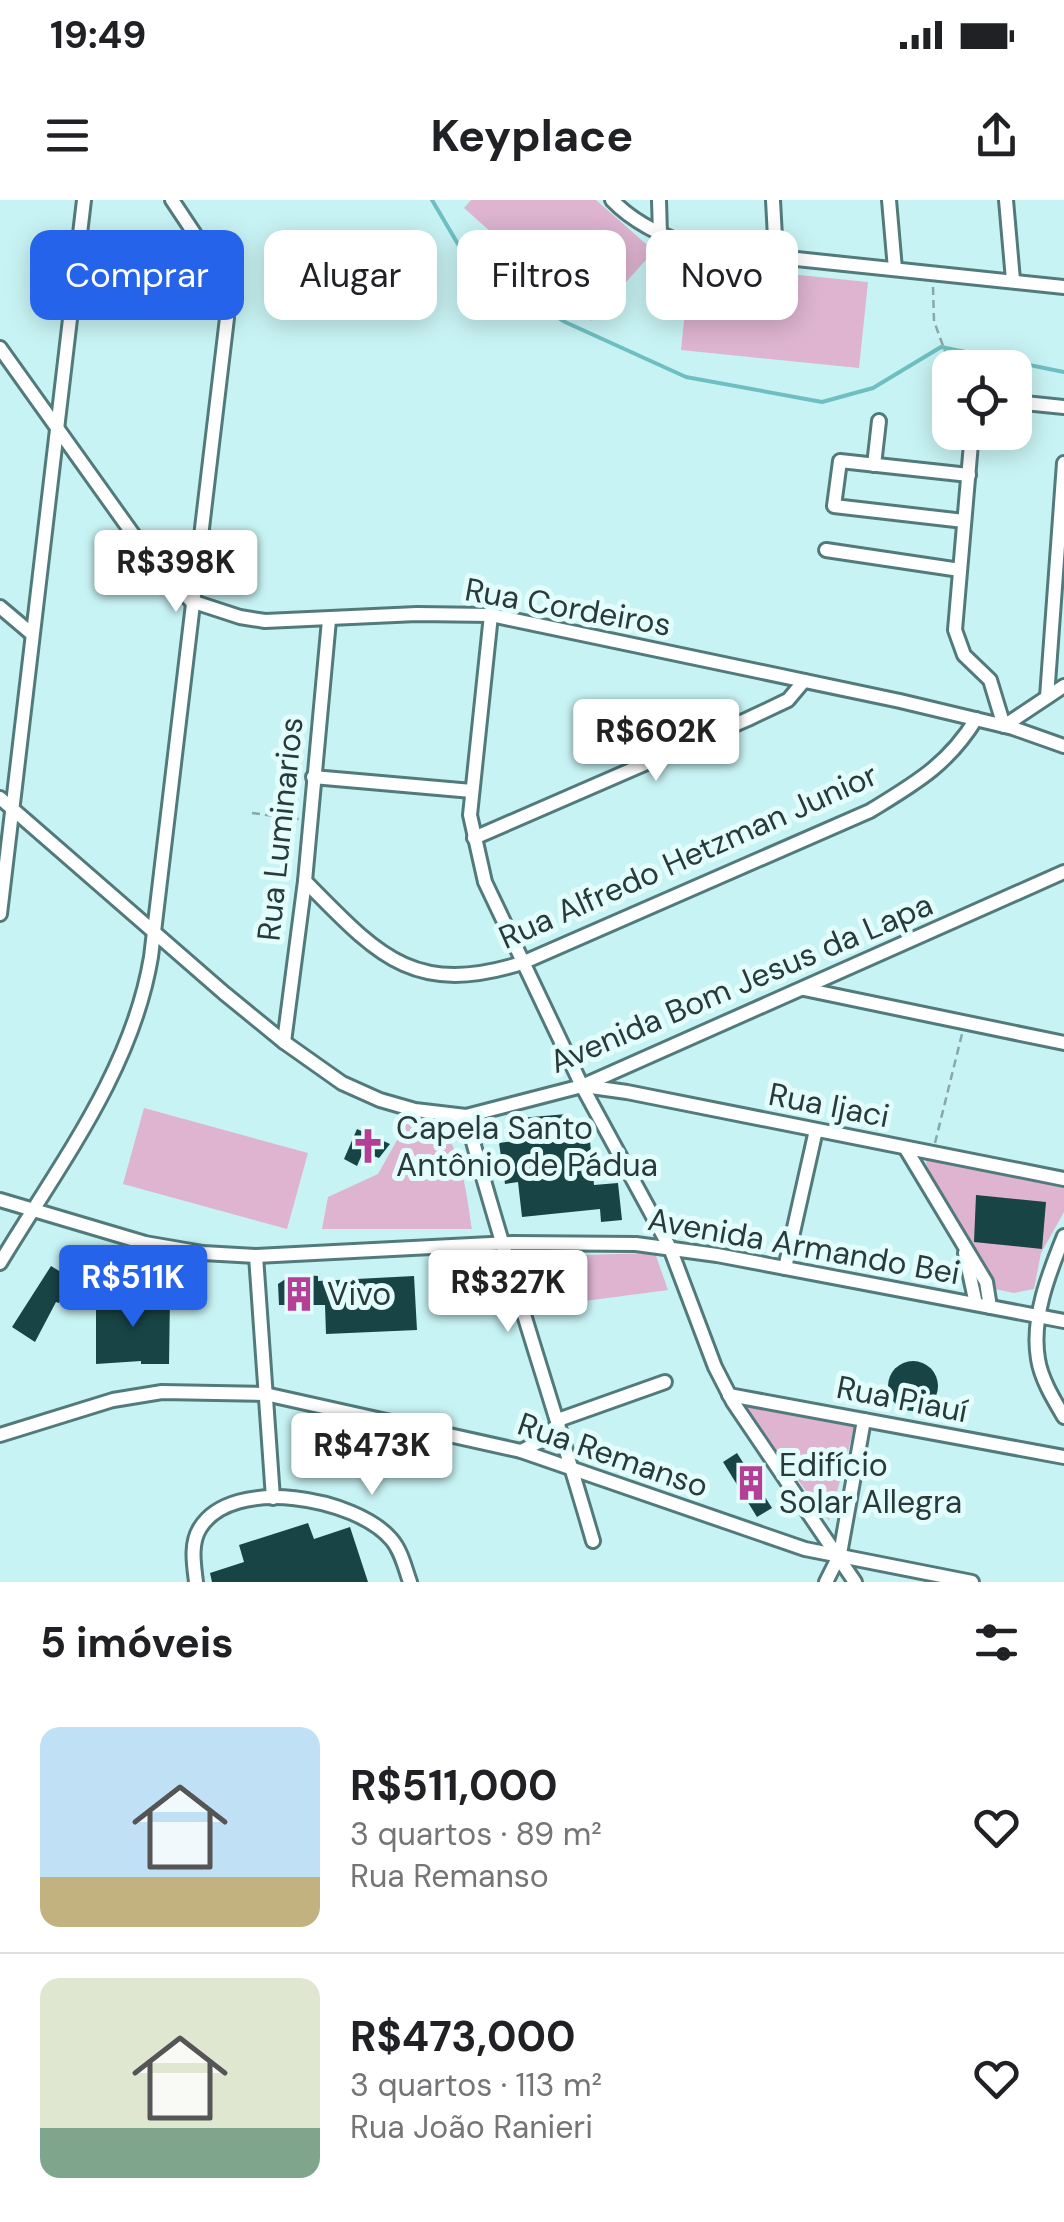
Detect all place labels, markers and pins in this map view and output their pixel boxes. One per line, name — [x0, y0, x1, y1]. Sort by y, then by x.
pin: R$398K — [95, 530, 257, 615]
pin: R$602K — [575, 699, 737, 784]
place label: Capela Santo Antônio de Pádua — [396, 1107, 658, 1186]
church icon: Capela Santo Antônio de Pádua — [349, 1127, 387, 1165]
pin: R$511K — [52, 1245, 214, 1330]
pin: R$327K — [427, 1250, 589, 1335]
place label: Vivo — [327, 1273, 391, 1315]
building icon: Vivo — [280, 1275, 318, 1313]
pin: R$473K — [291, 1413, 453, 1498]
place label: Edifício Solar Allegra — [779, 1444, 962, 1523]
building icon: Edifício Solar Allegra — [732, 1464, 770, 1502]

